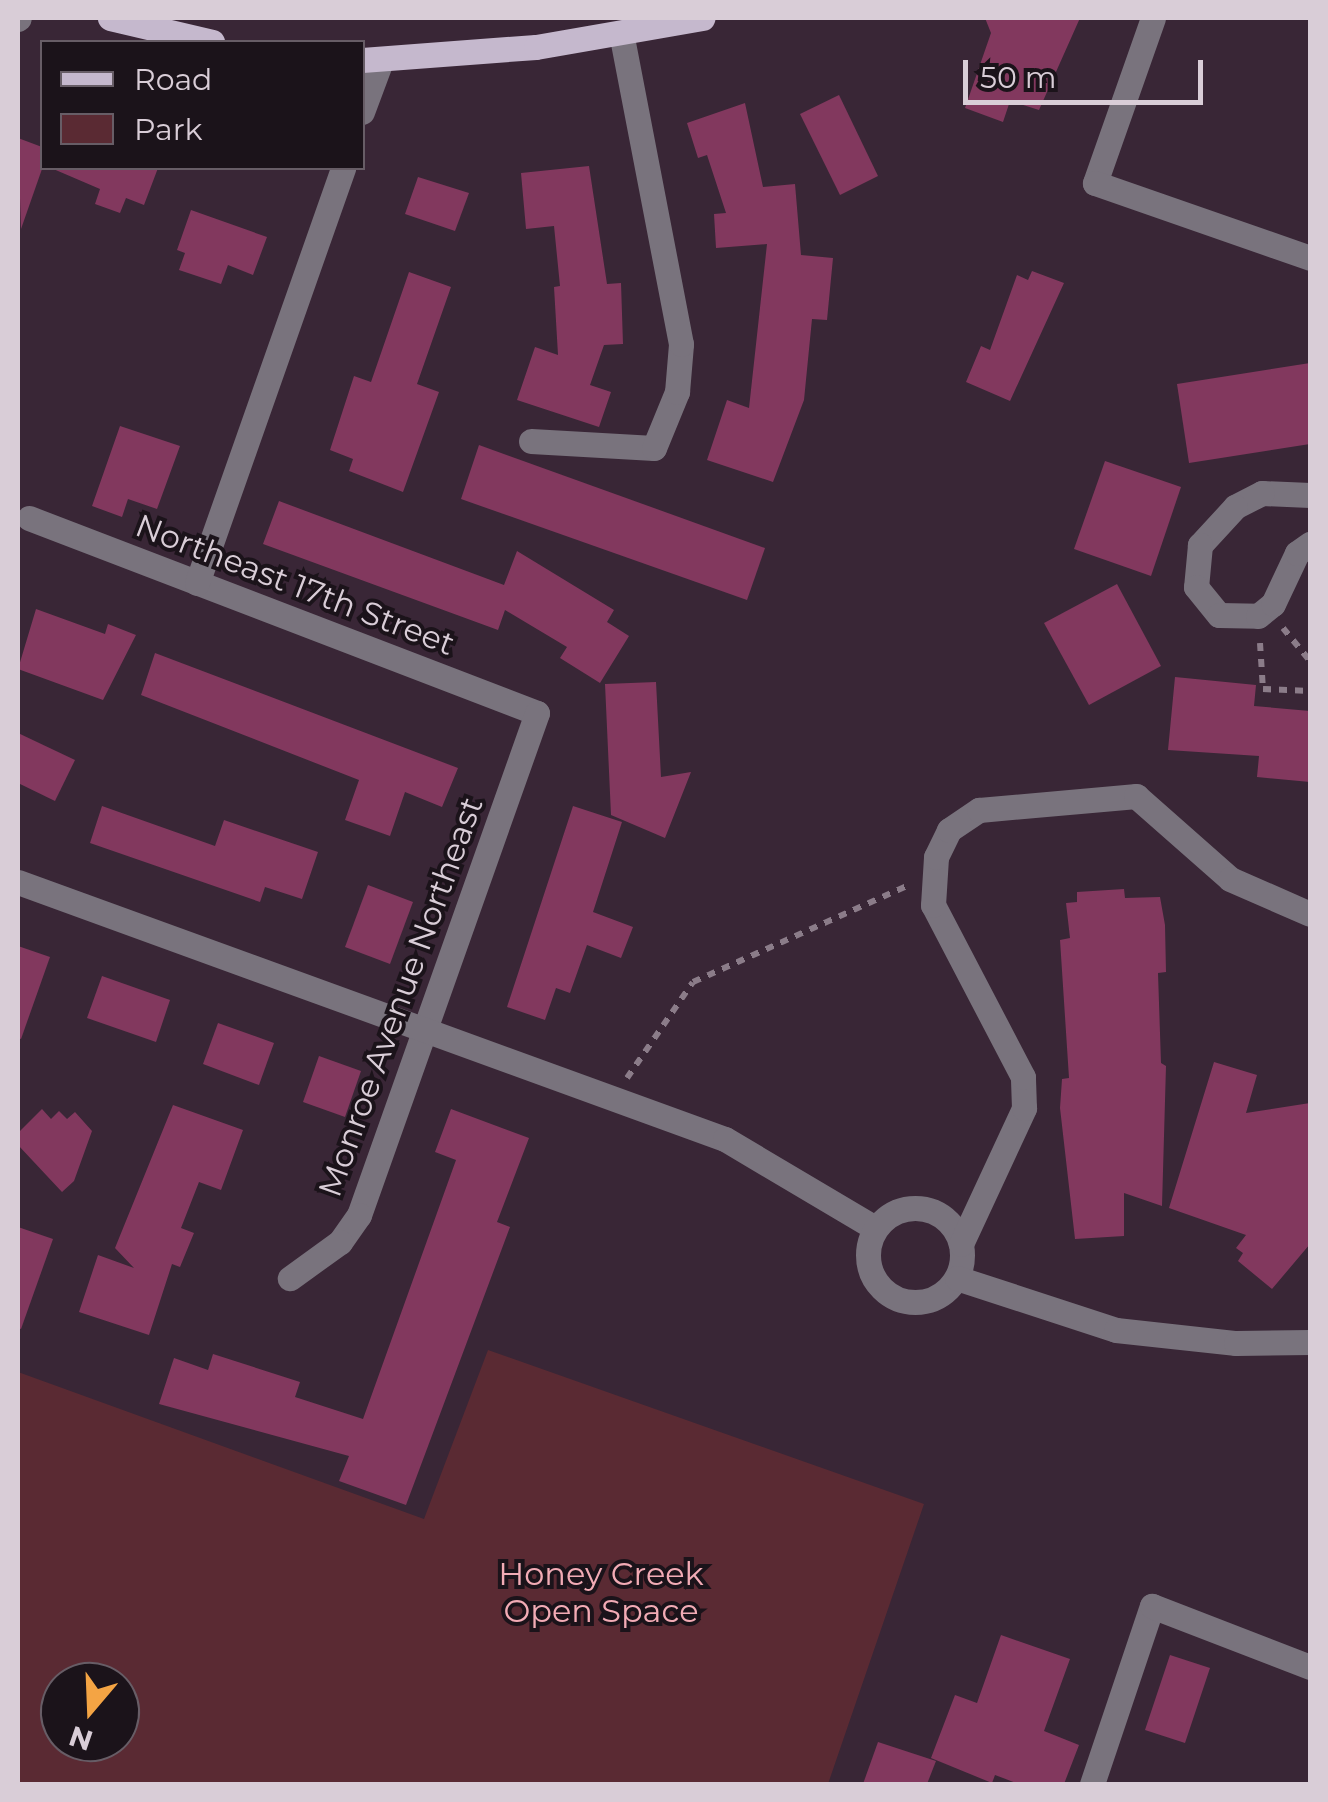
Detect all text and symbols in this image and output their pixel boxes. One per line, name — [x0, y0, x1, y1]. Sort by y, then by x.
legend — [40, 40, 365, 170]
scale bar — [968, 40, 1208, 102]
text: 50 m — [980, 59, 1057, 96]
text: Road — [134, 61, 212, 98]
text: Park — [134, 111, 203, 148]
street label: Northeast 17th Street — [130, 506, 460, 664]
street label: Monroe Avenue Northeast — [311, 792, 491, 1202]
park label: Honey Creek Open Space — [498, 1556, 704, 1631]
north arrow — [40, 1662, 140, 1762]
text: N — [65, 1719, 97, 1758]

